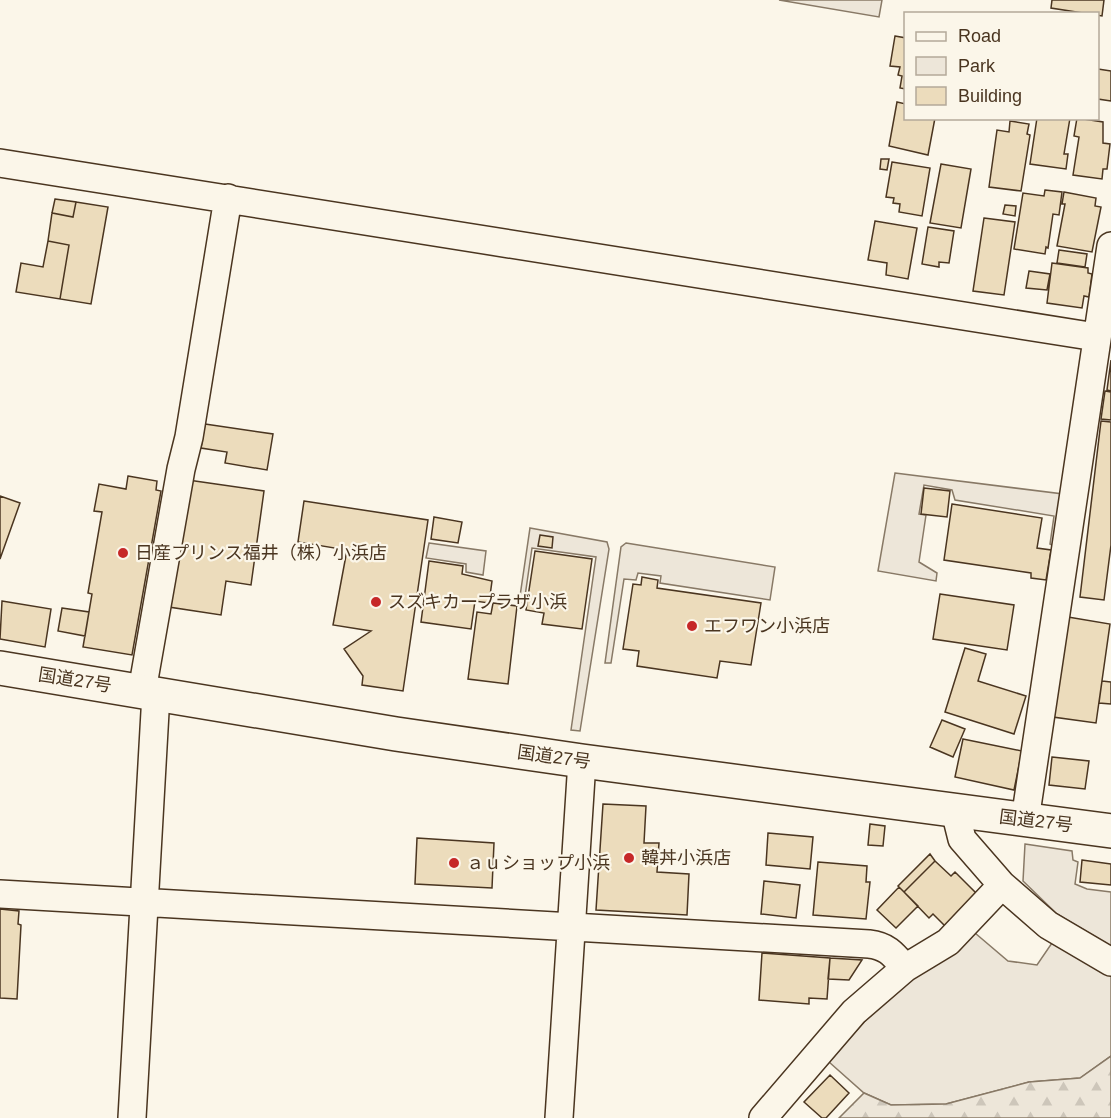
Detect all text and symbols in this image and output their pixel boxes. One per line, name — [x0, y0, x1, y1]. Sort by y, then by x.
legend — [904, 12, 1099, 120]
text: Road — [958, 26, 1001, 46]
text: Park — [958, 56, 996, 76]
text: Building — [958, 86, 1022, 106]
place label: 日産プリンス福井（株）小浜店 — [135, 543, 387, 563]
marker: 日産プリンス福井（株）小浜店 — [116, 546, 130, 560]
place label: スズキカープラザ小浜 — [388, 592, 567, 612]
marker: スズキカープラザ小浜 — [369, 595, 383, 609]
place label: エフワン小浜店 — [704, 616, 830, 636]
marker: エフワン小浜店 — [685, 619, 699, 633]
street label: 国道27号 — [37, 664, 113, 696]
street label: 国道27号 — [516, 742, 592, 772]
street label: 国道27号 — [998, 807, 1074, 835]
place label: 韓丼小浜店 — [641, 848, 731, 868]
marker: 韓丼小浜店 — [622, 851, 636, 865]
place label: ａｕショップ小浜 — [466, 853, 610, 873]
marker: ａｕショップ小浜 — [447, 856, 461, 870]

